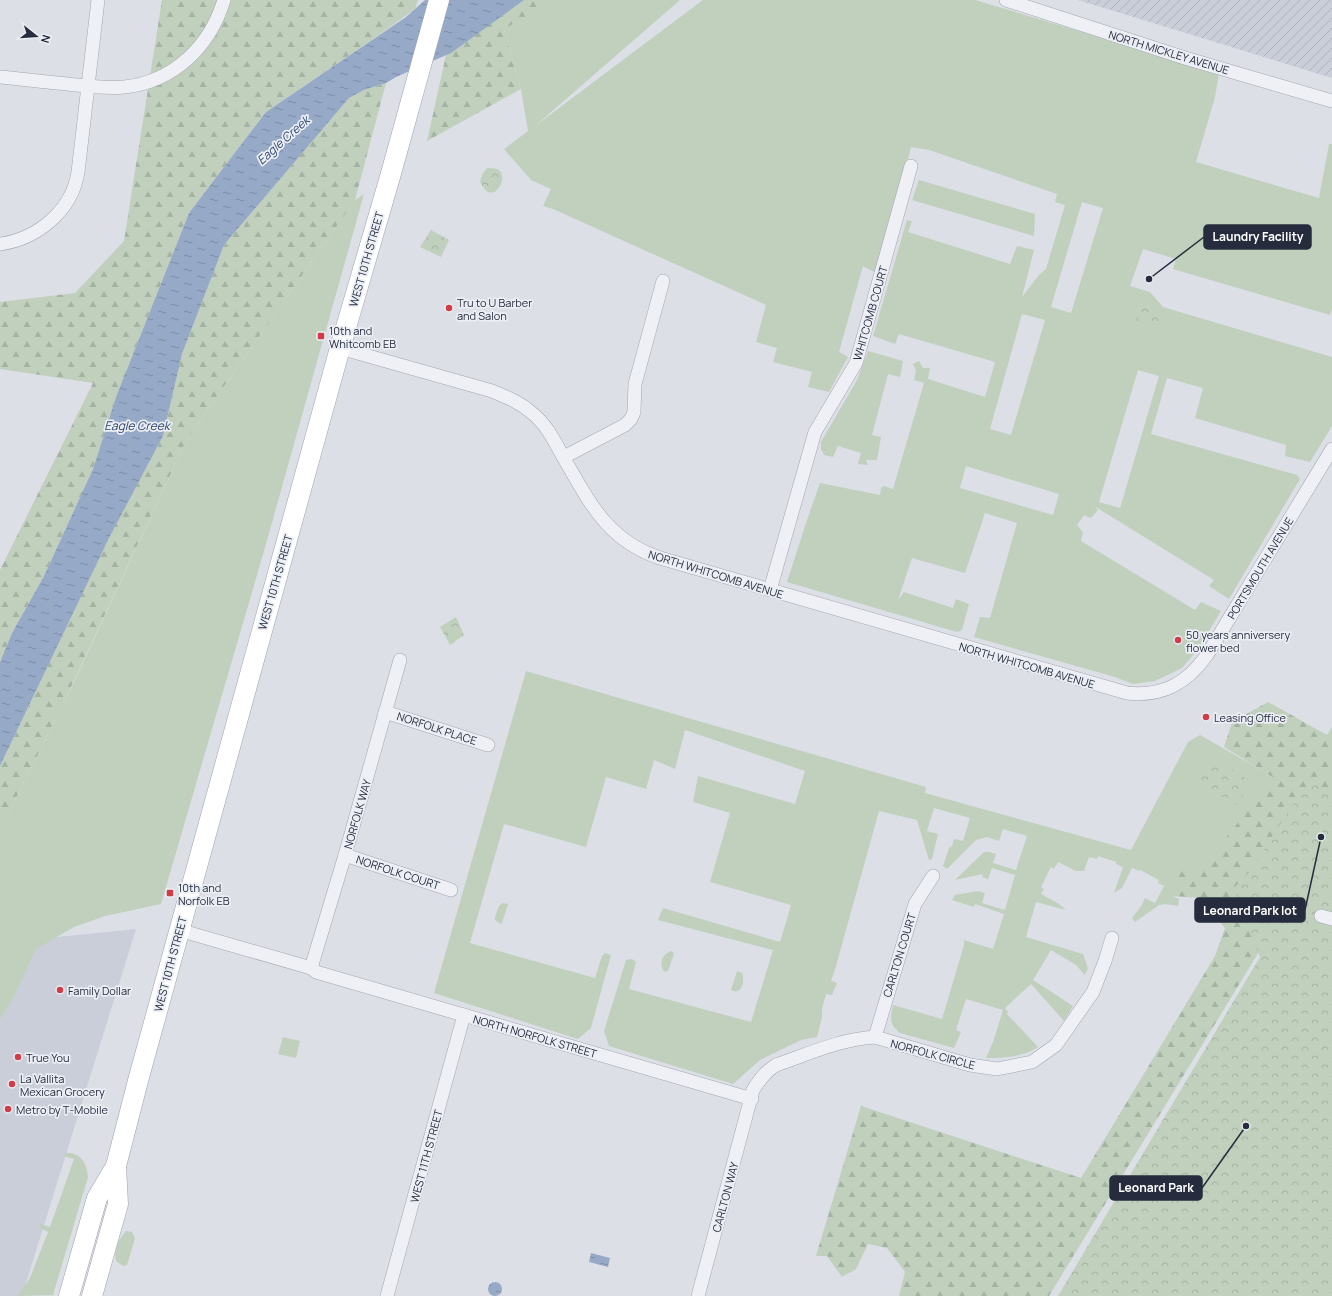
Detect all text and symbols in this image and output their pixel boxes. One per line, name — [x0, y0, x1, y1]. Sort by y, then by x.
north arrow — [16, 16, 56, 56]
street label: NORTH MICKLEY AVENUE — [1107, 27, 1231, 77]
text: N — [38, 33, 54, 45]
water label: Eagle Creek — [253, 110, 315, 168]
street label: WEST 10TH STREET — [345, 209, 387, 308]
callout: Laundry Facility — [1204, 225, 1311, 249]
text: Laundry Facility — [1213, 228, 1304, 245]
street label: WHITCOMB COURT — [849, 263, 891, 362]
place label: Tru to U Barber and Salon — [457, 295, 532, 323]
marker: Tru to U Barber and Salon — [444, 303, 454, 313]
place label: 10th and Whitcomb EB — [329, 323, 396, 351]
marker: 10th and Whitcomb EB — [316, 331, 326, 341]
water label: Eagle Creek — [104, 417, 172, 434]
street label: PORTSMOUTH AVENUE — [1224, 514, 1296, 622]
street label: WEST 10TH STREET — [254, 532, 296, 631]
street label: NORTH WHITCOMB AVENUE — [647, 546, 785, 602]
place label: 50 years anniversery flower bed — [1186, 627, 1290, 655]
marker: 50 years anniversery flower bed — [1173, 635, 1183, 645]
street label: NORTH WHITCOMB AVENUE — [957, 638, 1097, 692]
street label: NORFOLK PLACE — [395, 708, 479, 748]
place label: Leasing Office — [1214, 710, 1287, 725]
marker: Leasing Office — [1201, 712, 1211, 722]
street label: NORFOLK WAY — [340, 776, 374, 851]
street label: NORFOLK COURT — [354, 851, 442, 893]
place label: 10th and Norfolk EB — [178, 880, 230, 908]
marker: 10th and Norfolk EB — [165, 888, 175, 898]
callout: Leonard Park lot — [1195, 898, 1305, 922]
text: Leonard Park lot — [1203, 902, 1297, 919]
street label: CARLTON COURT — [879, 911, 919, 999]
street label: WEST 10TH STREET — [150, 914, 190, 1013]
place label: Family Dollar — [68, 983, 131, 998]
marker: Family Dollar — [55, 985, 65, 995]
street label: NORTH NORFOLK STREET — [471, 1011, 599, 1061]
street label: NORFOLK CIRCLE — [889, 1035, 977, 1073]
place label: True You — [26, 1050, 69, 1065]
marker: True You — [13, 1052, 23, 1062]
place label: La Vallita Mexican Grocery — [20, 1071, 105, 1099]
marker: La Vallita Mexican Grocery — [7, 1079, 17, 1089]
place label: Metro by T-Mobile — [16, 1102, 108, 1117]
marker: Metro by T-Mobile — [3, 1104, 13, 1114]
street label: WEST 11TH STREET — [406, 1107, 446, 1204]
street label: CARLTON WAY — [708, 1159, 742, 1234]
callout: Leonard Park — [1110, 1176, 1202, 1200]
text: Leonard Park — [1118, 1179, 1194, 1196]

